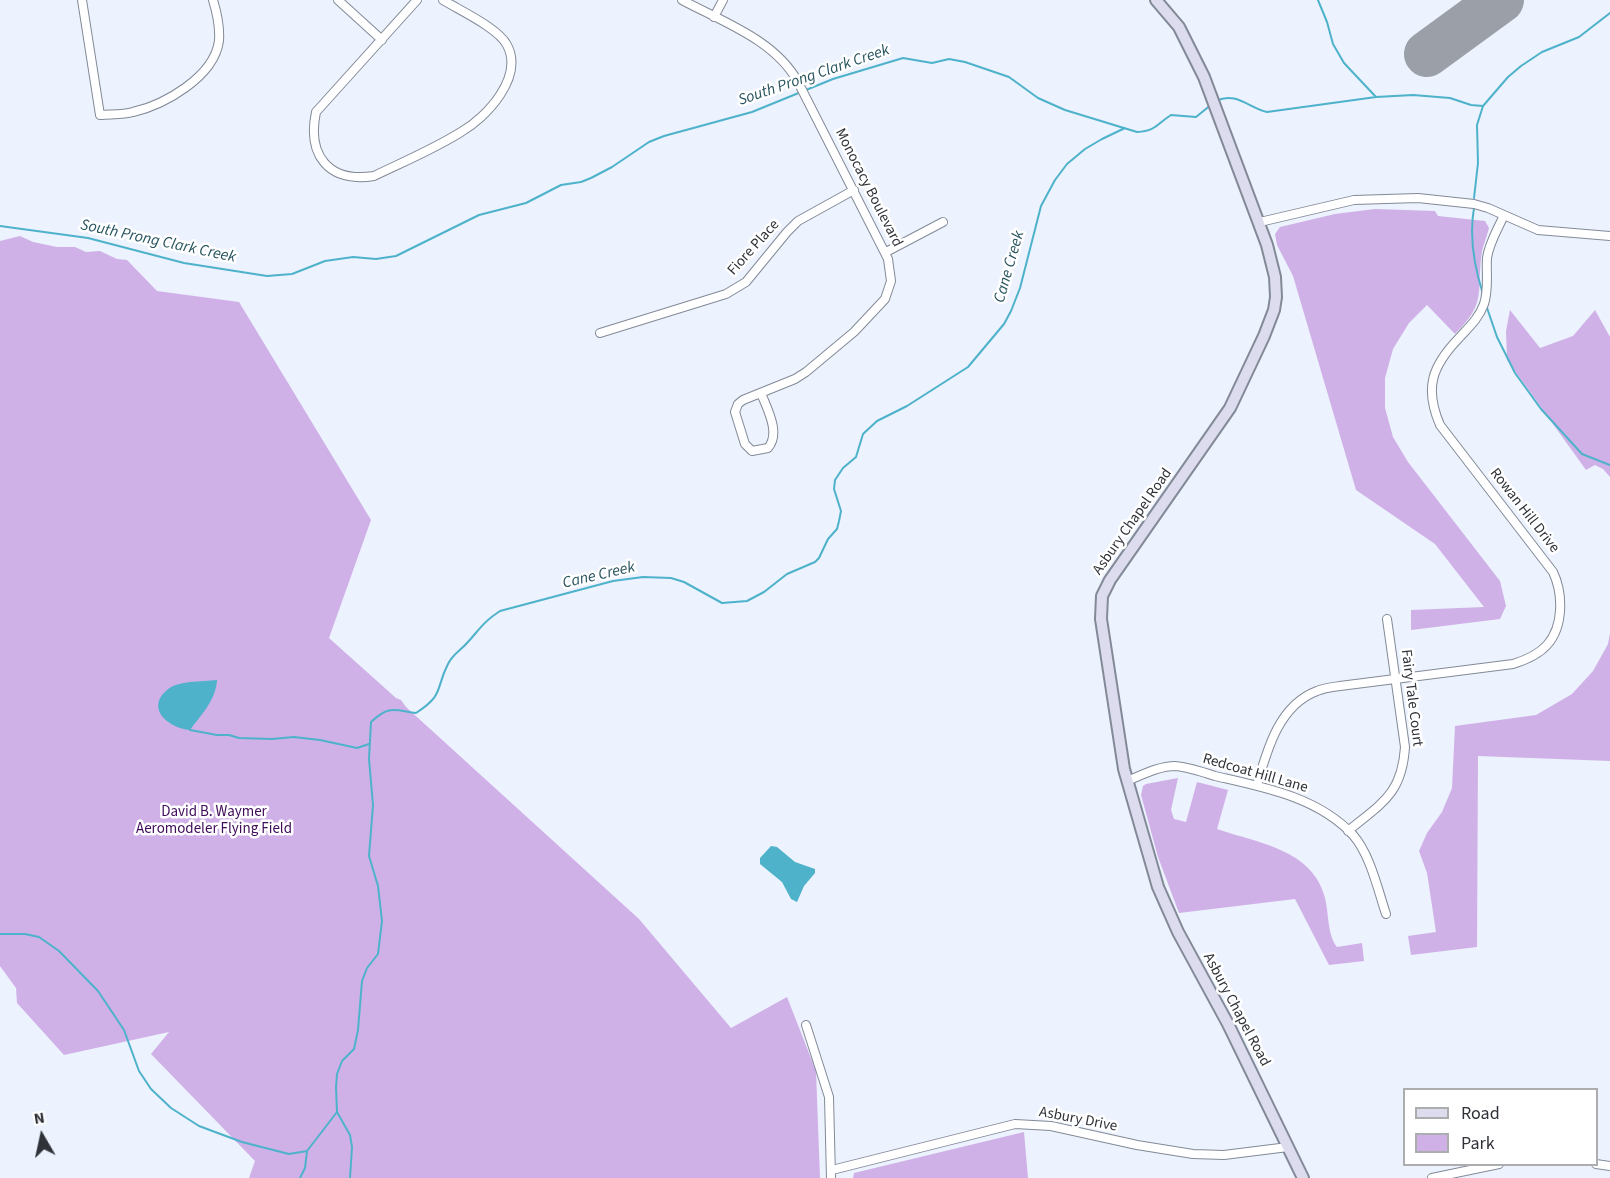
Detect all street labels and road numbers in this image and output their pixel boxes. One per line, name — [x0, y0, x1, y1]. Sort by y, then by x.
street label: Monocacy Boulevard — [830, 126, 906, 250]
street label: Fiore Place — [724, 217, 784, 279]
street label: Asbury Chapel Road — [1090, 465, 1176, 579]
street label: Rowan Hill Drive — [1485, 465, 1563, 557]
street label: Fairy Tale Court — [1396, 648, 1426, 748]
street label: Redcoat Hill Lane — [1200, 750, 1310, 798]
street label: Asbury Chapel Road — [1199, 950, 1273, 1070]
street label: Asbury Drive — [1037, 1104, 1119, 1136]

